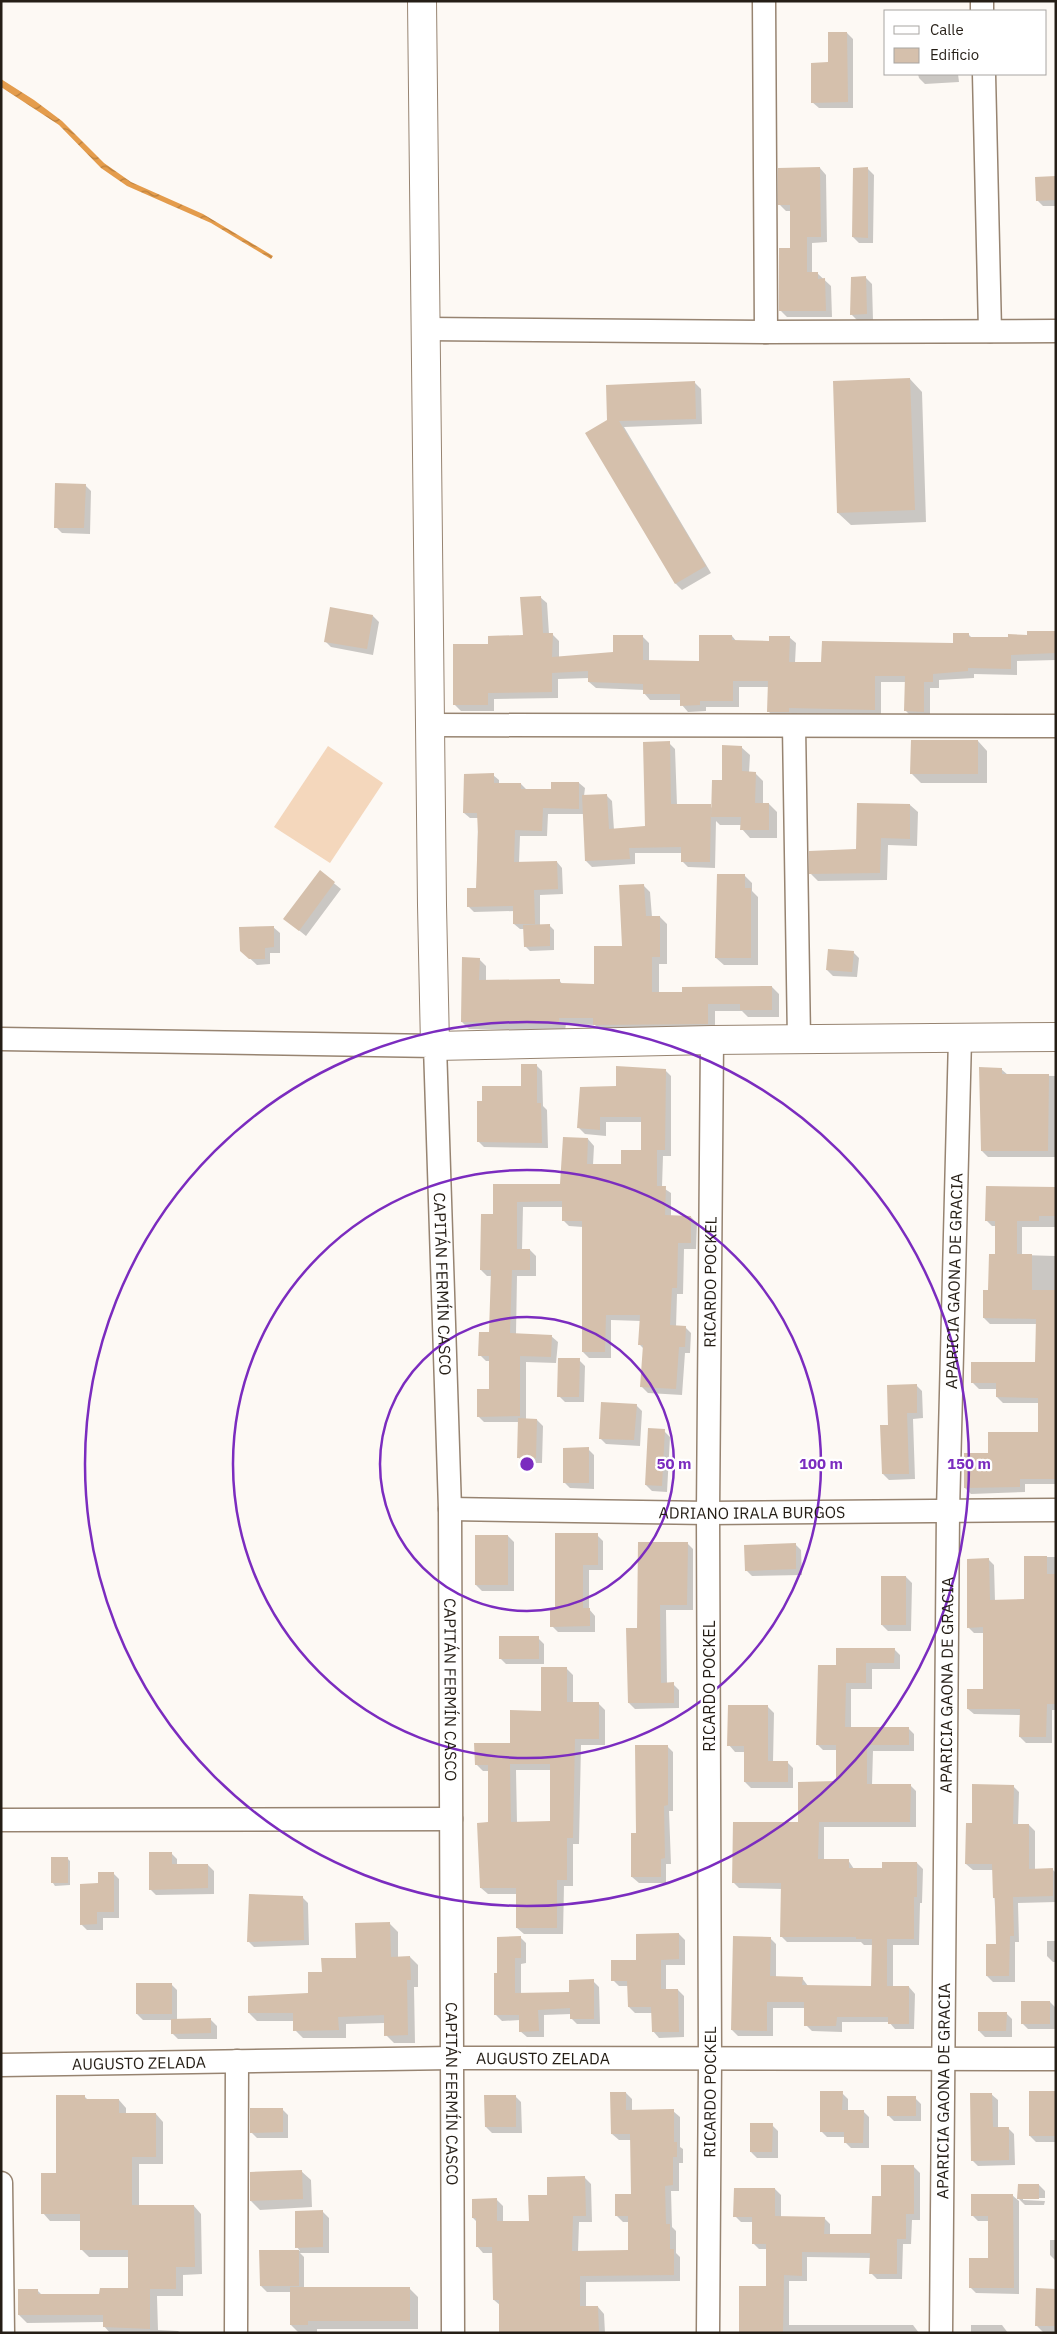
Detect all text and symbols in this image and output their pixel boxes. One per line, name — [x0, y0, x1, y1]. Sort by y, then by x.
legend — [884, 10, 1047, 75]
text: Calle — [930, 20, 964, 39]
text: Edificio — [930, 45, 979, 64]
street label: APARICIA GAONA DE GRACIA — [941, 1173, 967, 1389]
street label: CAPITÁN FERMÍN CASCO — [430, 1192, 456, 1376]
street label: RICARDO POCKEL — [699, 1216, 721, 1348]
text: 50 m — [657, 1454, 691, 1473]
text: 100 m — [799, 1454, 843, 1473]
text: 150 m — [947, 1454, 991, 1473]
centre of rings — [518, 1455, 536, 1473]
street label: ADRIANO IRALA BURGOS — [658, 1502, 845, 1523]
street label: APARICIA GAONA DE GRACIA — [936, 1577, 957, 1793]
street label: CAPITÁN FERMÍN CASCO — [440, 1598, 462, 1781]
street label: RICARDO POCKEL — [699, 1620, 719, 1752]
street label: APARICIA GAONA DE GRACIA — [932, 1983, 954, 2199]
street label: CAPITÁN FERMÍN CASCO — [442, 2002, 463, 2185]
street label: RICARDO POCKEL — [699, 2026, 720, 2158]
street label: AUGUSTO ZELADA — [476, 2048, 610, 2068]
street label: AUGUSTO ZELADA — [72, 2052, 206, 2074]

